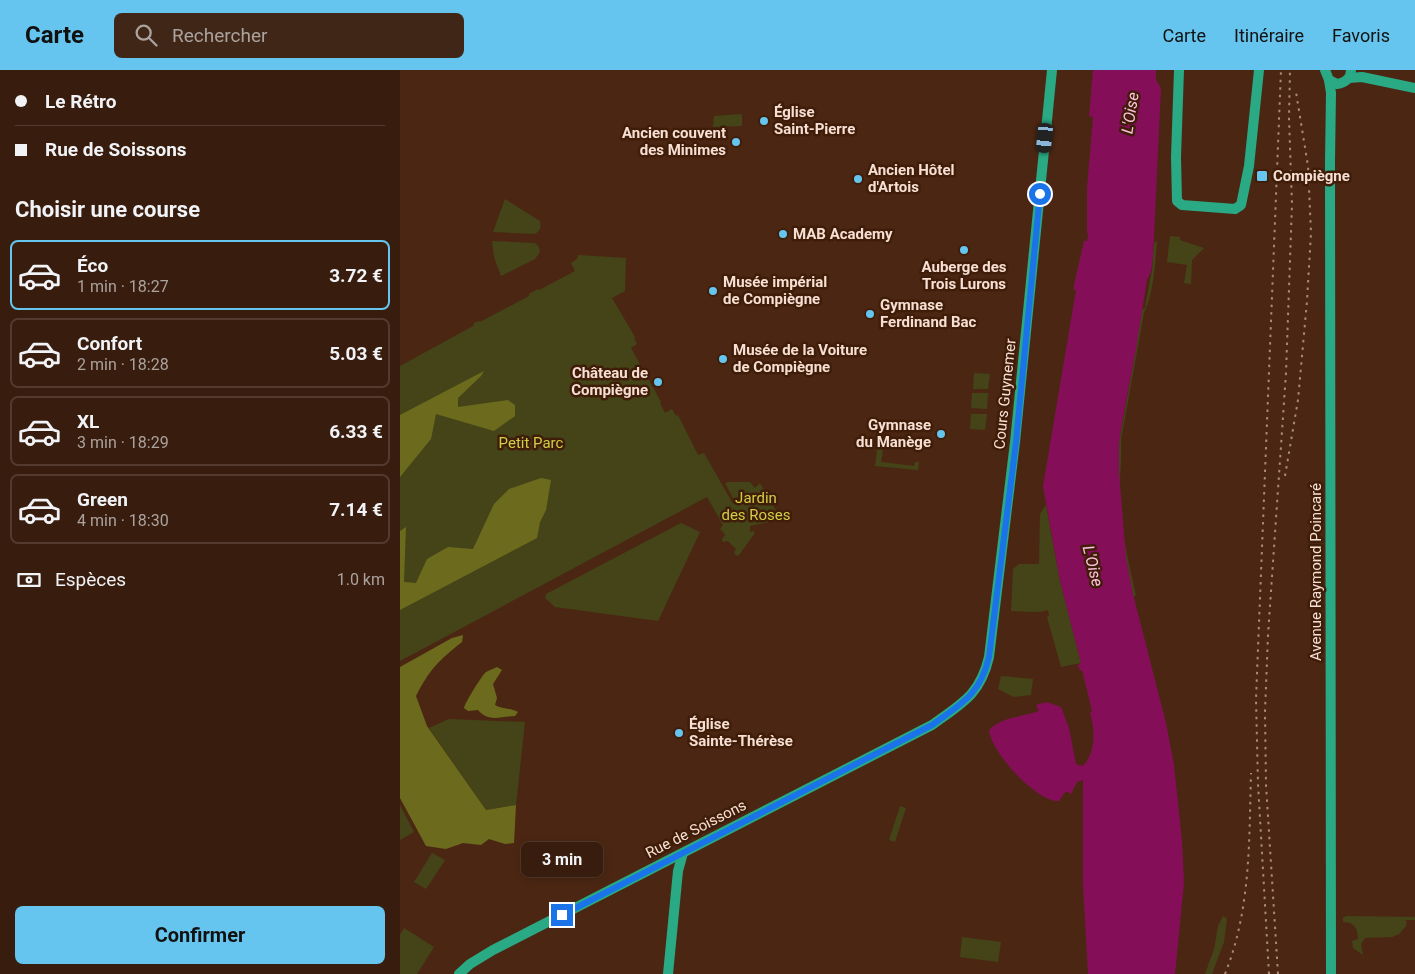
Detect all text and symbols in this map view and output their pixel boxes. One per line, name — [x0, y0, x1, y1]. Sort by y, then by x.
search box — [114, 13, 464, 58]
text: Carte — [25, 21, 84, 49]
icon: search — [132, 21, 160, 49]
text: Rechercher — [172, 24, 267, 47]
text: Carte — [1163, 25, 1206, 46]
text: Itinéraire — [1234, 25, 1304, 46]
text: Favoris — [1332, 25, 1390, 46]
text: Le Rétro — [45, 90, 117, 113]
water label: L'Oise — [1117, 91, 1143, 135]
place label: Église Saint-Pierre — [774, 103, 855, 138]
marker: Église Saint-Pierre — [758, 115, 770, 127]
car — [1035, 122, 1054, 154]
place label: Ancien couvent des Minimes — [622, 124, 726, 159]
marker: Ancien couvent des Minimes — [730, 136, 742, 148]
text: Rue de Soissons — [45, 138, 187, 161]
place label: Ancien Hôtel d'Artois — [868, 161, 955, 196]
place label: Compiègne — [1273, 167, 1350, 185]
marker: Compiègne — [1255, 169, 1269, 183]
marker: Ancien Hôtel d'Artois — [852, 173, 864, 185]
route start — [1029, 183, 1051, 205]
text: Choisir une course — [15, 197, 200, 222]
place label: MAB Academy — [793, 225, 893, 243]
marker: MAB Academy — [777, 228, 789, 240]
marker: Auberge des Trois Lurons — [958, 244, 970, 256]
icon: car — [17, 253, 62, 298]
text: Éco — [77, 254, 108, 277]
place label: Auberge des Trois Lurons — [922, 258, 1007, 293]
text: 3.72 € — [329, 264, 383, 287]
place label: Musée impérial de Compiègne — [723, 273, 827, 308]
text: 1 min · 18:27 — [77, 277, 169, 296]
marker: Musée impérial de Compiègne — [707, 285, 719, 297]
place label: Gymnase Ferdinand Bac — [880, 296, 977, 331]
marker: Gymnase Ferdinand Bac — [864, 308, 876, 320]
icon: car — [17, 331, 62, 376]
text: Confort — [77, 332, 142, 355]
street label: Cours Guynemer — [990, 338, 1020, 450]
place label: Musée de la Voiture de Compiègne — [733, 341, 867, 376]
text: 5.03 € — [329, 342, 383, 365]
marker: Musée de la Voiture de Compiègne — [717, 353, 729, 365]
text: 2 min · 18:28 — [77, 355, 169, 374]
place label: Château de Compiègne — [571, 364, 648, 399]
marker: Château de Compiègne — [652, 376, 664, 388]
icon: car — [17, 409, 62, 454]
text: XL — [77, 410, 99, 433]
place label: Gymnase du Manège — [856, 416, 931, 451]
text: 6.33 € — [329, 420, 383, 443]
marker: Gymnase du Manège — [935, 428, 947, 440]
text: 3 min · 18:29 — [77, 433, 169, 452]
park label: Petit Parc — [499, 434, 564, 452]
street label: Avenue Raymond Poincaré — [1307, 483, 1325, 661]
icon: car — [17, 487, 62, 532]
text: Green — [77, 488, 128, 511]
park label: Jardin des Roses — [721, 489, 791, 524]
text: 7.14 € — [329, 498, 383, 521]
text: 4 min · 18:30 — [77, 511, 169, 530]
water label: L'Oise — [1079, 543, 1107, 589]
icon: cash — [15, 566, 43, 594]
text: Espèces — [55, 568, 126, 591]
text: 1.0 km — [337, 570, 385, 589]
place label: Église Sainte-Thérèse — [689, 715, 793, 750]
marker: Église Sainte-Thérèse — [673, 727, 685, 739]
street label: Rue de Soissons — [643, 796, 749, 862]
callout: 3 min — [521, 842, 603, 878]
text: 3 min — [542, 850, 582, 869]
route end — [551, 904, 573, 926]
button: Confirmer — [15, 906, 385, 964]

